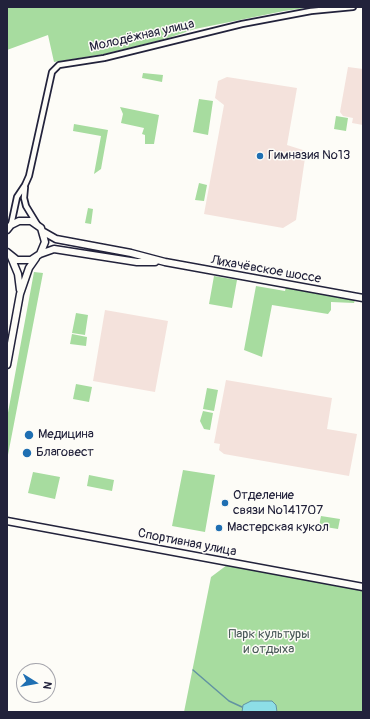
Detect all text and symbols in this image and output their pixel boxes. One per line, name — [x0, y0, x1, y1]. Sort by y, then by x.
street label: Молодёжная улица — [88, 16, 196, 56]
place label: Гимназия №13 — [268, 148, 350, 164]
marker: Гимназия №13 — [255, 151, 265, 161]
street label: Лихачёвское шоссе — [210, 253, 322, 287]
place label: Медицина — [38, 427, 94, 443]
marker: Медицина — [23, 429, 35, 441]
place label: Благовест — [36, 445, 94, 461]
marker: Благовест — [21, 447, 33, 459]
place label: Отделение связи №141707 — [233, 488, 323, 519]
marker: Отделение связи №141707 — [220, 498, 230, 508]
place label: Мастерская кукол — [227, 520, 329, 536]
marker: Мастерская кукол — [214, 523, 224, 533]
street label: Спортивная улица — [136, 526, 238, 560]
park label: Парк культуры и отдыха — [228, 627, 310, 658]
north arrow — [16, 663, 56, 703]
text: N — [40, 680, 54, 690]

